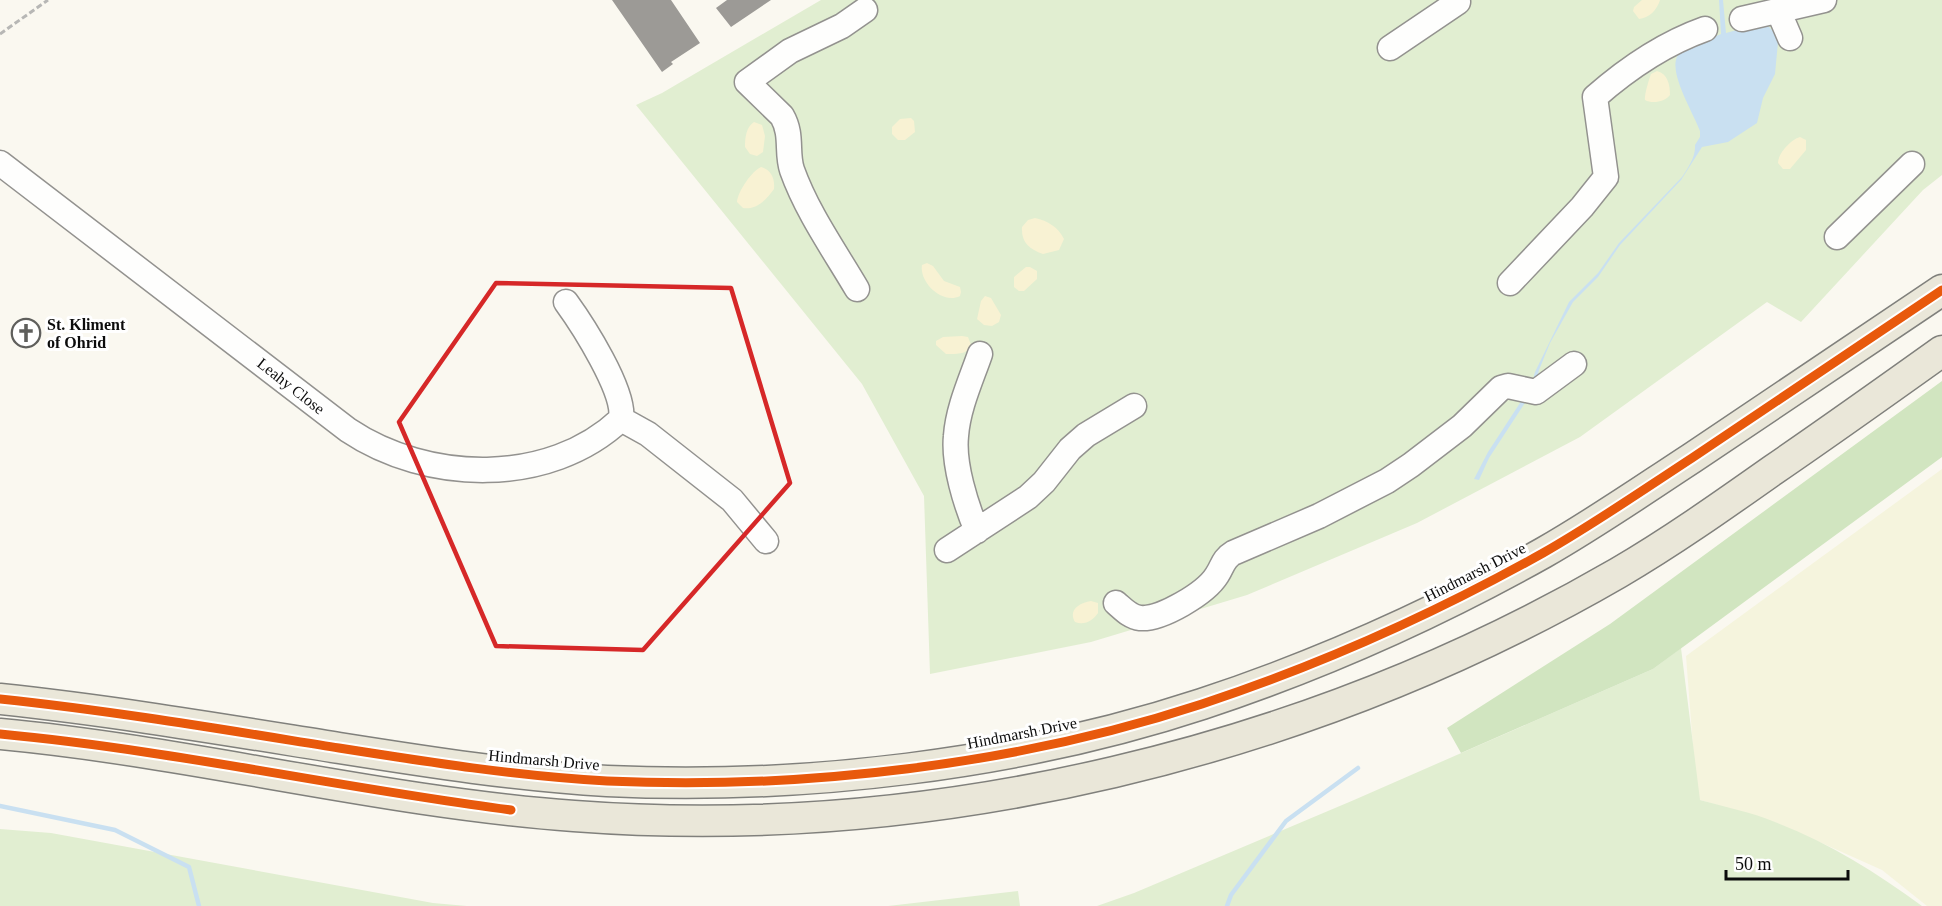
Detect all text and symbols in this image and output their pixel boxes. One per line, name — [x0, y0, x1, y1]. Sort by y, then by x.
place label: St. Kliment of Ohrid — [47, 316, 126, 351]
church icon: St. Kliment of Ohrid — [10, 317, 42, 349]
street label: Leahy Close — [253, 355, 328, 418]
street label: Hindmarsh Drive — [1421, 539, 1529, 605]
street label: Hindmarsh Drive — [966, 714, 1078, 752]
street label: Hindmarsh Drive — [488, 747, 600, 773]
scale bar — [1726, 843, 1848, 881]
text: 50 m — [1735, 854, 1772, 874]

